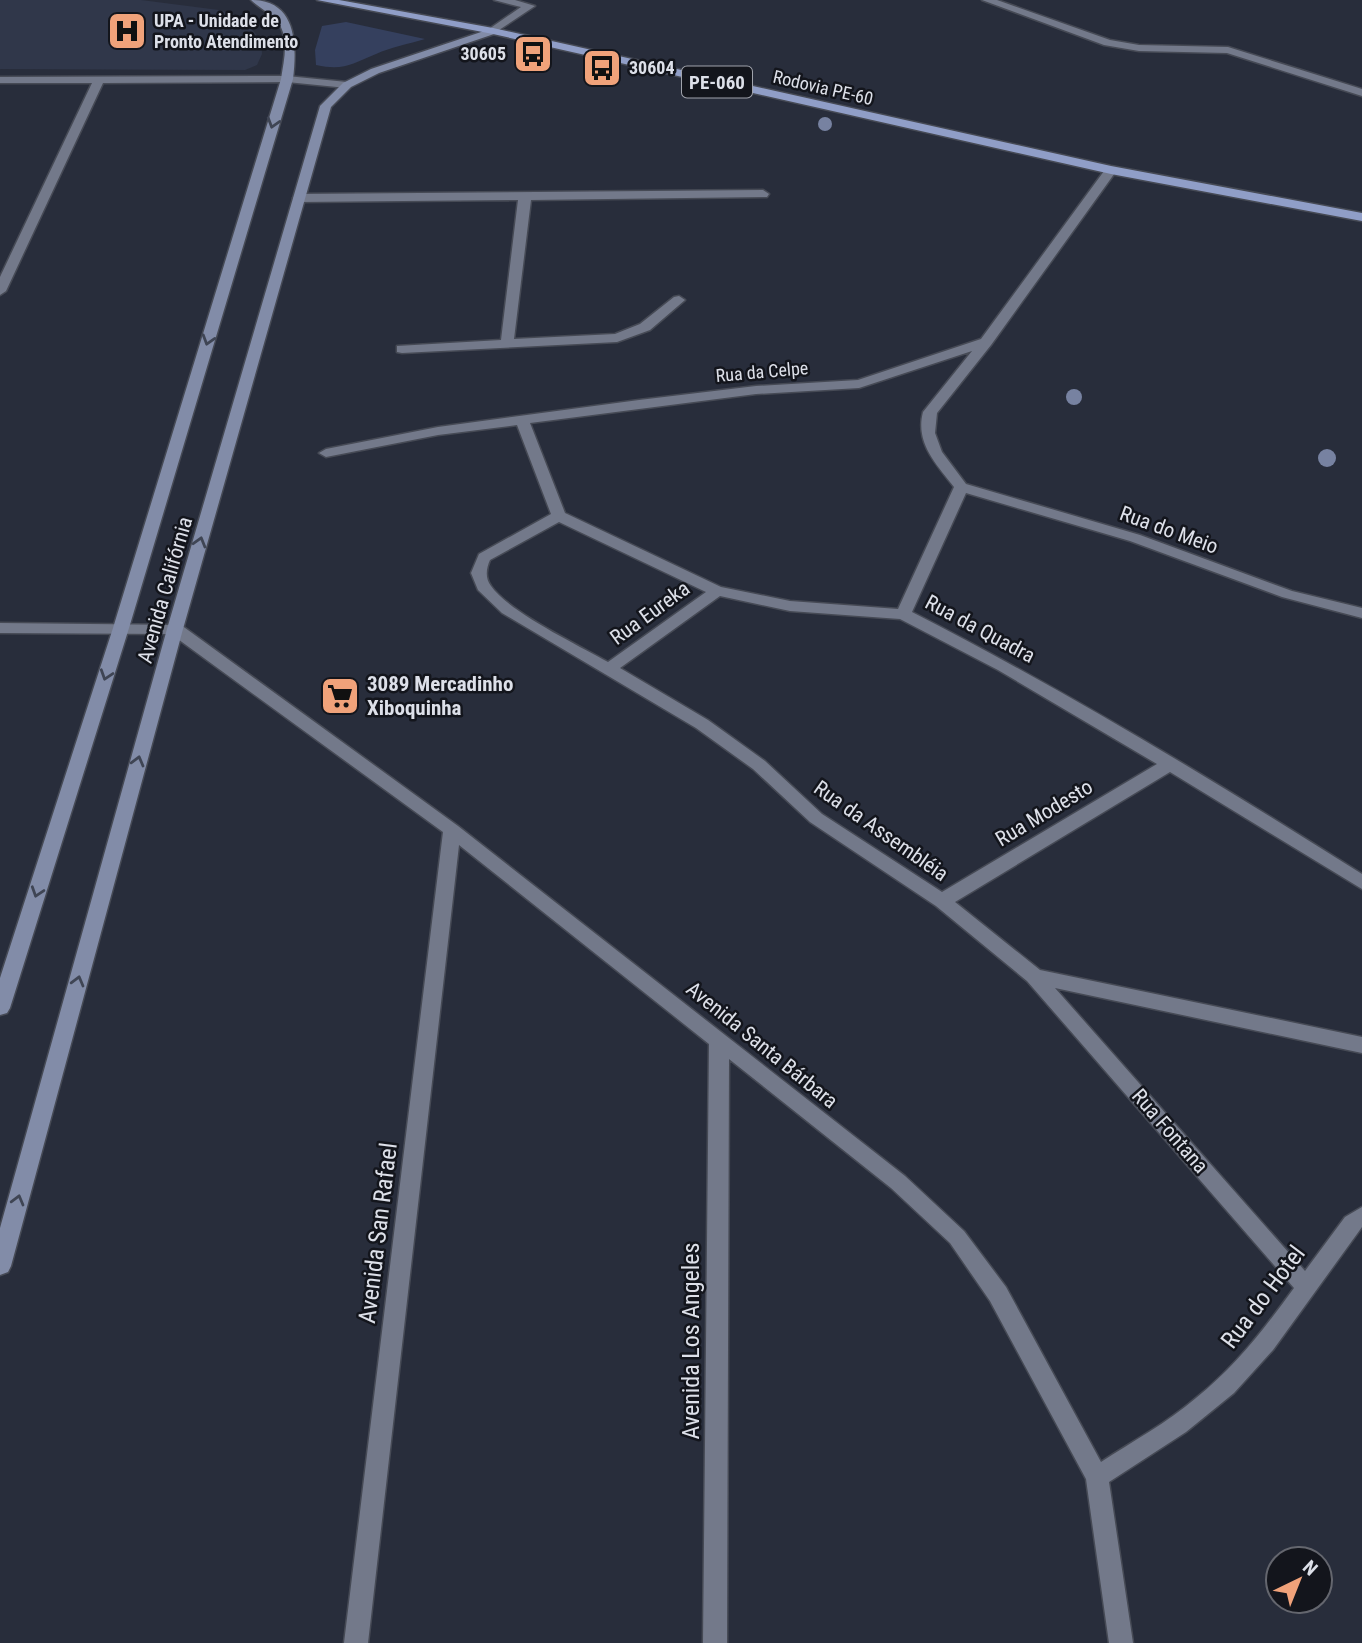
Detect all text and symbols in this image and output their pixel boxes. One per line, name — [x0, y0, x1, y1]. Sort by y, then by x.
hospital icon: UPA - Unidade de Pronto Atendimento — [106, 10, 148, 52]
place label: UPA - Unidade de Pronto Atendimento — [154, 10, 298, 52]
bus stop icon: 30605 — [512, 33, 554, 75]
place label: 30605 — [461, 43, 506, 64]
bus stop icon: 30604 — [581, 47, 623, 89]
place label: 30604 — [629, 57, 674, 78]
road number: PE-060 — [682, 66, 752, 97]
street label: Rodovia PE-60 — [771, 66, 875, 109]
one-way arrow — [267, 116, 282, 128]
one-way arrow — [201, 334, 216, 346]
street label: Rua da Celpe — [715, 357, 809, 386]
street label: Rua do Meio — [1116, 501, 1222, 559]
street label: Avenida Califórnia — [133, 514, 197, 666]
one-way arrow — [191, 537, 206, 549]
street label: Rua Eureka — [606, 576, 694, 650]
street label: Rua da Quadra — [921, 590, 1039, 668]
one-way arrow — [99, 669, 114, 681]
place label: 3089 Mercadinho Xiboquinha — [367, 672, 513, 720]
supermarket icon: 3089 Mercadinho Xiboquinha — [319, 675, 361, 717]
one-way arrow — [130, 756, 145, 768]
street label: Rua Modesto — [991, 775, 1097, 851]
street label: Rua da Assembléia — [809, 776, 953, 886]
one-way arrow — [31, 885, 45, 898]
one-way arrow — [70, 975, 85, 987]
street label: Avenida Santa Bárbara — [682, 977, 842, 1113]
street label: Rua Fontana — [1127, 1084, 1213, 1178]
street label: Avenida San Rafael — [353, 1141, 403, 1325]
one-way arrow — [10, 1194, 24, 1206]
street label: Rua do Hotel — [1215, 1240, 1311, 1354]
street label: Avenida Los Angeles — [677, 1243, 705, 1439]
north arrow — [1264, 1545, 1334, 1615]
text: N — [1298, 1556, 1322, 1580]

